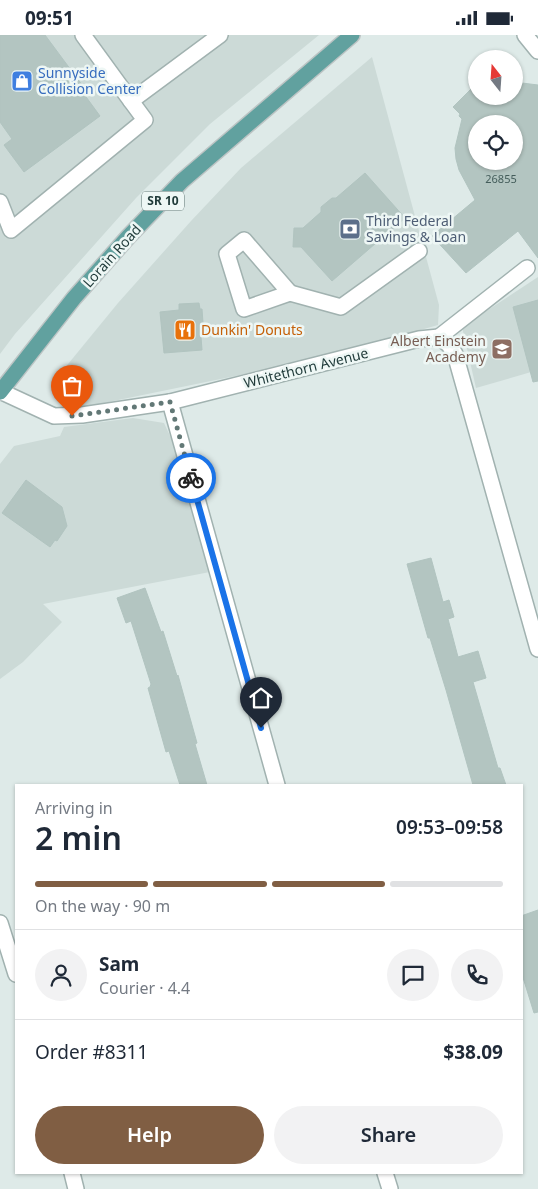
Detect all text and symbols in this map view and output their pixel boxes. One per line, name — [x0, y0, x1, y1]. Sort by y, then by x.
text: 09:51 — [25, 5, 74, 31]
north arrow — [468, 50, 522, 105]
map controls — [468, 50, 523, 170]
place label: Sunnyside Collision Center — [38, 63, 142, 98]
shop icon: Sunnyside Collision Center — [10, 69, 34, 93]
button: locate — [468, 115, 523, 170]
house number: 26855 — [485, 171, 517, 186]
road number: SR 10 — [142, 192, 184, 211]
place label: Third Federal Savings & Loan — [366, 211, 466, 246]
bank icon: Third Federal Savings & Loan — [338, 217, 362, 241]
street label: Lorain Road — [78, 220, 145, 291]
restaurant icon: Dunkin' Donuts — [173, 318, 197, 342]
place label: Dunkin' Donuts — [201, 320, 303, 339]
place label: Albert Einstein Academy — [390, 331, 487, 366]
school or university icon: Albert Einstein Academy — [490, 337, 514, 361]
street label: Whitethorn Avenue — [242, 343, 370, 392]
pin — [51, 365, 93, 416]
icon: bag — [58, 372, 86, 400]
courier — [166, 453, 216, 503]
icon: bike — [177, 464, 205, 492]
pin — [240, 677, 282, 728]
icon: home — [247, 684, 275, 712]
text: Arriving in — [35, 797, 113, 819]
text: 09:53–09:58 — [396, 814, 503, 840]
text: 2 min — [35, 816, 122, 859]
text: On the way · 90 m — [35, 895, 170, 917]
button: person — [35, 949, 87, 1001]
button: chat — [387, 949, 439, 1001]
button: phone — [451, 949, 503, 1001]
text: Sam — [99, 951, 139, 977]
text: Courier · 4.4 — [99, 977, 190, 999]
text: Order #8311 — [35, 1039, 148, 1065]
text: $38.09 — [443, 1039, 503, 1065]
button: Help — [35, 1106, 264, 1164]
button: Share — [274, 1106, 503, 1164]

